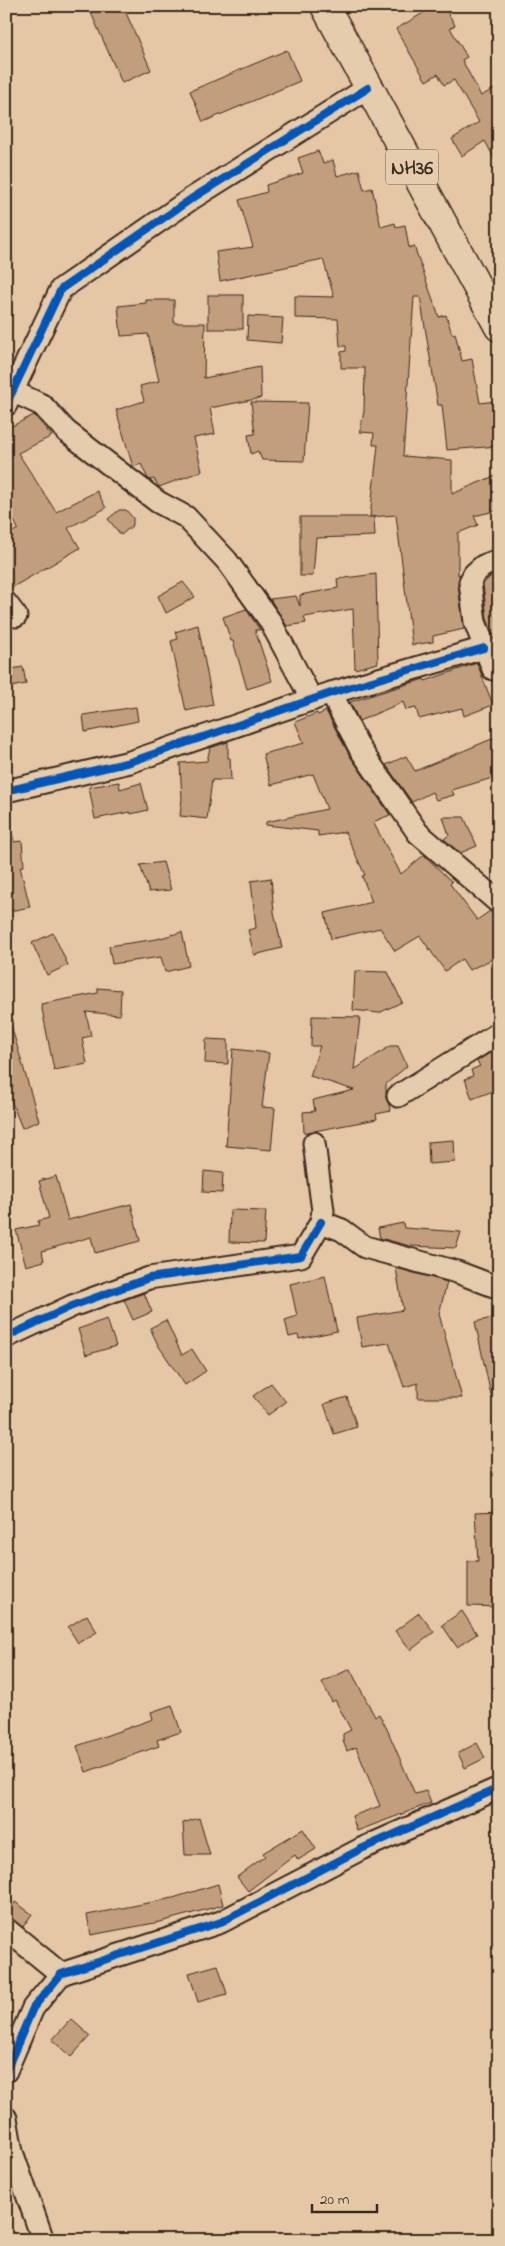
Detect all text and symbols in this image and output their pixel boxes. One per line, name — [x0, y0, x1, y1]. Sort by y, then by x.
road number: NH36 — [386, 150, 438, 184]
scale bar — [312, 2181, 378, 2213]
text: 20 m — [320, 2189, 350, 2211]

